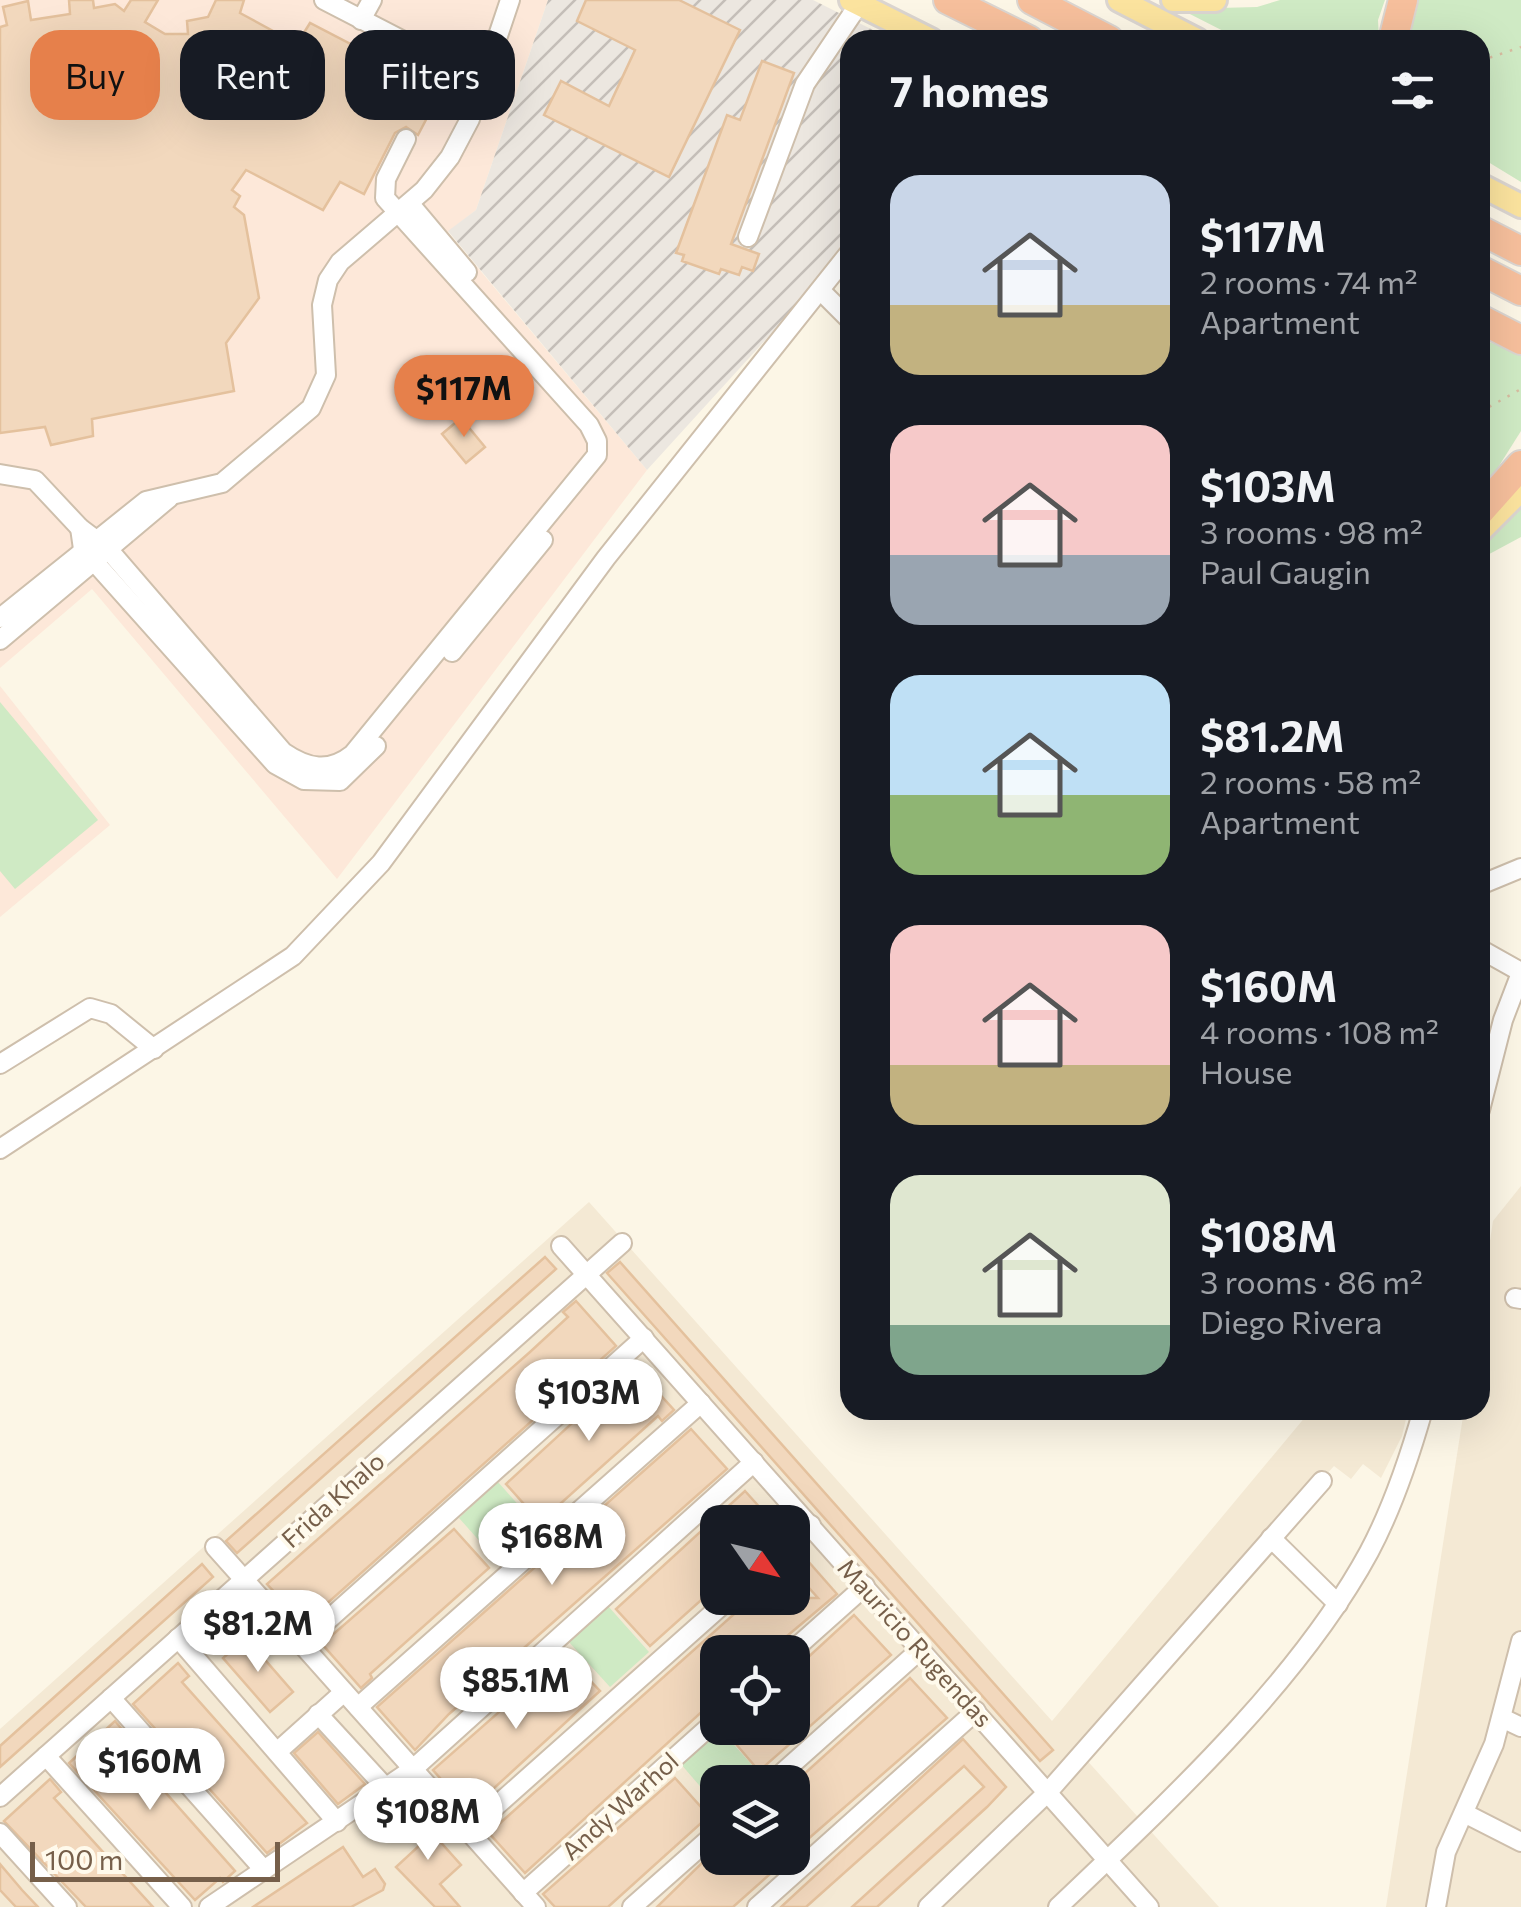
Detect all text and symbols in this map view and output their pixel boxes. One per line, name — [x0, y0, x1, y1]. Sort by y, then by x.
chip: Buy — [30, 30, 160, 120]
chip: Rent — [180, 30, 325, 120]
chip: Filters — [345, 30, 515, 120]
icon: filters — [1385, 63, 1440, 118]
text: 7 homes — [890, 64, 1049, 116]
text: $117M — [1200, 209, 1326, 261]
icon: home — [970, 215, 1090, 335]
text: 2 rooms · 74 m² — [1200, 261, 1418, 301]
text: Apartment — [1200, 301, 1360, 341]
pin: $117M — [394, 355, 534, 440]
text: $117M — [416, 367, 512, 407]
text: $103M — [1200, 459, 1336, 511]
icon: home — [970, 465, 1090, 585]
text: 3 rooms · 98 m² — [1200, 511, 1423, 551]
text: Paul Gaugin — [1200, 551, 1371, 591]
text: $81.2M — [1200, 709, 1345, 761]
icon: home — [970, 715, 1090, 835]
text: 2 rooms · 58 m² — [1200, 761, 1421, 801]
text: Apartment — [1200, 801, 1360, 841]
text: $160M — [1200, 959, 1337, 1011]
icon: home — [970, 965, 1090, 1085]
text: 4 rooms · 108 m² — [1200, 1011, 1439, 1051]
text: House — [1200, 1051, 1292, 1091]
text: $108M — [1200, 1209, 1338, 1261]
icon: home — [970, 1215, 1090, 1335]
text: 3 rooms · 86 m² — [1200, 1261, 1423, 1301]
text: Diego Rivera — [1200, 1301, 1383, 1341]
pin: $103M — [519, 1359, 659, 1444]
text: $103M — [537, 1371, 641, 1411]
street label: Frida Khalo — [275, 1445, 390, 1553]
pin: $168M — [482, 1503, 622, 1588]
north arrow — [700, 1505, 810, 1615]
map controls — [700, 1505, 810, 1875]
text: $168M — [500, 1515, 604, 1555]
street label: Mauricio Rugendas — [832, 1552, 999, 1733]
pin: $81.2M — [177, 1590, 339, 1675]
text: $81.2M — [203, 1602, 313, 1642]
button: locate — [700, 1635, 810, 1745]
pin: $85.1M — [435, 1647, 597, 1732]
text: $85.1M — [462, 1659, 570, 1699]
pin: $160M — [80, 1728, 220, 1813]
text: $160M — [98, 1740, 202, 1780]
street label: Andy Warhol — [555, 1745, 684, 1865]
button: layers — [700, 1765, 810, 1875]
pin: $108M — [358, 1778, 498, 1863]
text: $108M — [376, 1790, 480, 1830]
scale bar — [30, 1837, 280, 1882]
text: 100 m — [45, 1842, 123, 1876]

